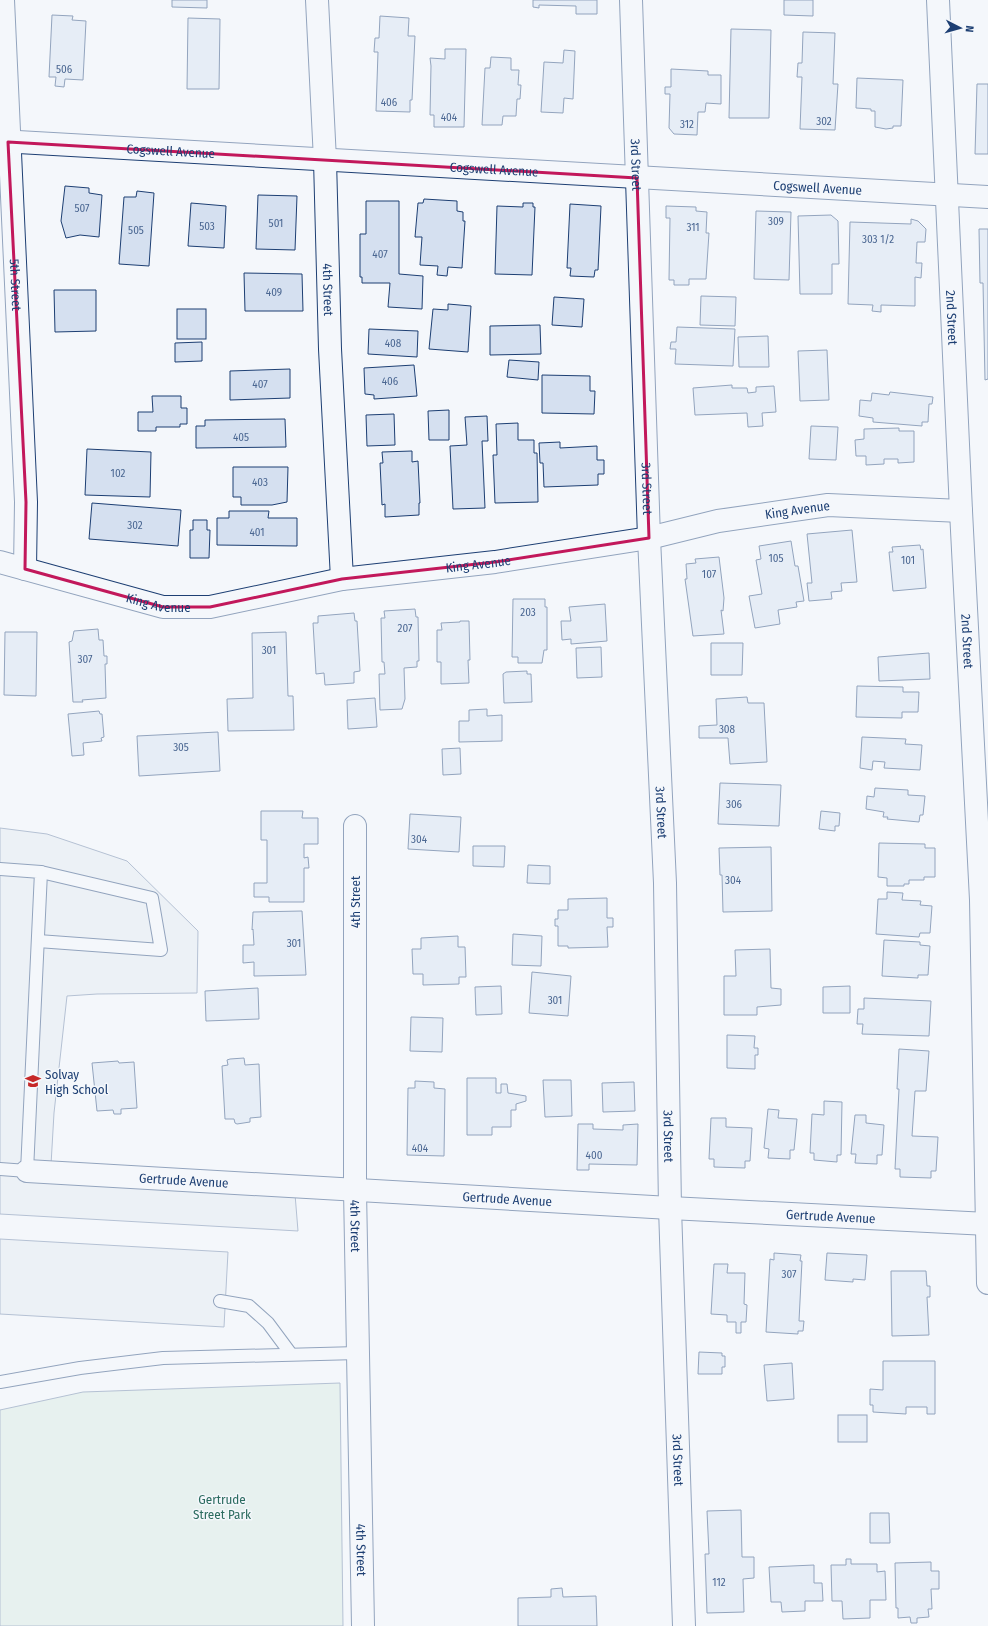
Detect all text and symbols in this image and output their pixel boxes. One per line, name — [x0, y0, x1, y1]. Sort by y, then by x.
north arrow — [940, 8, 980, 48]
text: N — [963, 25, 976, 33]
house number: 506 — [56, 63, 73, 76]
house number: 406 — [381, 96, 398, 109]
house number: 404 — [441, 111, 458, 124]
house number: 302 — [816, 115, 832, 128]
house number: 312 — [680, 118, 694, 131]
street label: 3rd Street — [628, 139, 645, 192]
street label: Cogswell Avenue — [126, 141, 215, 161]
street label: Cogswell Avenue — [449, 159, 539, 179]
street label: Cogswell Avenue — [773, 177, 862, 197]
house number: 507 — [74, 202, 90, 215]
house number: 309 — [768, 215, 784, 228]
house number: 501 — [269, 217, 283, 230]
house number: 503 — [199, 220, 215, 233]
house number: 311 — [686, 221, 700, 234]
house number: 505 — [128, 224, 144, 237]
house number: 303 1/2 — [862, 233, 894, 246]
house number: 407 — [372, 248, 388, 261]
street label: 5th Street — [7, 258, 25, 312]
street label: 4th Street — [320, 263, 337, 317]
house number: 409 — [266, 286, 282, 299]
street label: 2nd Street — [944, 290, 961, 346]
house number: 408 — [385, 337, 402, 350]
house number: 406 — [382, 375, 399, 388]
house number: 407 — [252, 378, 268, 391]
house number: 405 — [233, 431, 249, 444]
street label: 3rd Street — [639, 462, 656, 516]
house number: 102 — [111, 467, 126, 480]
house number: 403 — [252, 476, 268, 489]
street label: King Avenue — [764, 497, 831, 522]
house number: 302 — [127, 519, 143, 532]
house number: 401 — [249, 526, 265, 539]
street label: King Avenue — [445, 552, 512, 575]
house number: 105 — [768, 552, 784, 565]
house number: 101 — [901, 554, 915, 567]
house number: 107 — [702, 568, 717, 581]
street label: King Avenue — [125, 590, 191, 615]
house number: 203 — [520, 606, 536, 619]
street label: 2nd Street — [959, 614, 977, 670]
house number: 207 — [398, 622, 413, 635]
house number: 301 — [262, 644, 276, 657]
house number: 307 — [78, 653, 93, 666]
house number: 308 — [719, 723, 736, 736]
house number: 305 — [173, 741, 189, 754]
street label: 3rd Street — [653, 786, 670, 840]
house number: 306 — [726, 798, 743, 811]
house number: 304 — [411, 833, 428, 846]
house number: 304 — [725, 874, 742, 887]
street label: 4th Street — [348, 875, 363, 928]
house number: 301 — [287, 937, 301, 950]
house number: 301 — [548, 994, 562, 1007]
place label: Solvay High School — [45, 1067, 109, 1097]
school or university icon: Solvay High School — [24, 1072, 42, 1090]
street label: 3rd Street — [661, 1110, 677, 1163]
house number: 404 — [412, 1142, 429, 1155]
house number: 400 — [586, 1149, 603, 1162]
street label: Gertrude Avenue — [139, 1170, 229, 1190]
street label: Gertrude Avenue — [462, 1189, 552, 1209]
street label: 4th Street — [348, 1200, 364, 1253]
street label: Gertrude Avenue — [786, 1206, 876, 1226]
house number: 307 — [782, 1268, 797, 1281]
street label: 3rd Street — [670, 1434, 687, 1487]
park label: Gertrude Street Park — [193, 1492, 252, 1522]
street label: 4th Street — [354, 1524, 370, 1577]
house number: 112 — [712, 1576, 726, 1589]

